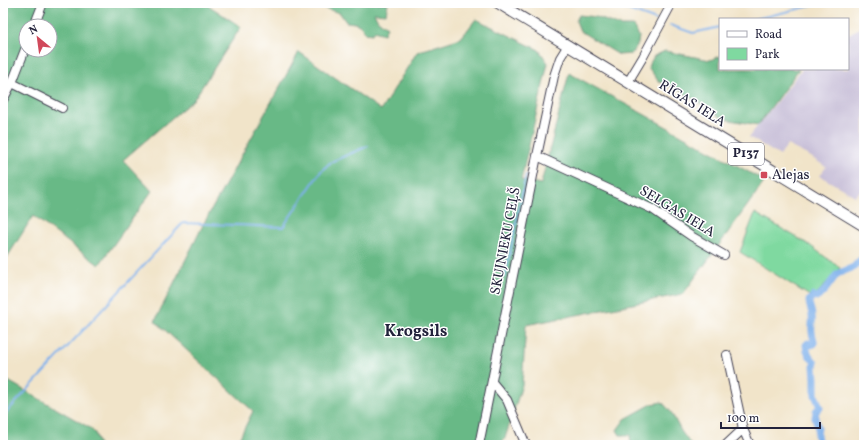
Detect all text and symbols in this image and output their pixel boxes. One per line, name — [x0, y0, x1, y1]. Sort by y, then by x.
north arrow — [18, 18, 58, 58]
legend — [719, 18, 849, 70]
text: N — [27, 22, 41, 39]
text: Road — [755, 27, 782, 43]
text: Park — [755, 47, 780, 63]
street label: RĪGAS IELA — [655, 76, 729, 132]
road number: P137 — [728, 143, 764, 165]
place label: Alejas — [772, 166, 810, 185]
marker: Alejas — [759, 170, 769, 180]
street label: SELGAS IELA — [636, 182, 719, 242]
street label: SKUJNIEKU CEĻŠ — [486, 186, 526, 296]
district label: Krogsils — [385, 321, 447, 343]
scale bar — [721, 404, 820, 430]
text: 100 m — [727, 411, 760, 427]

